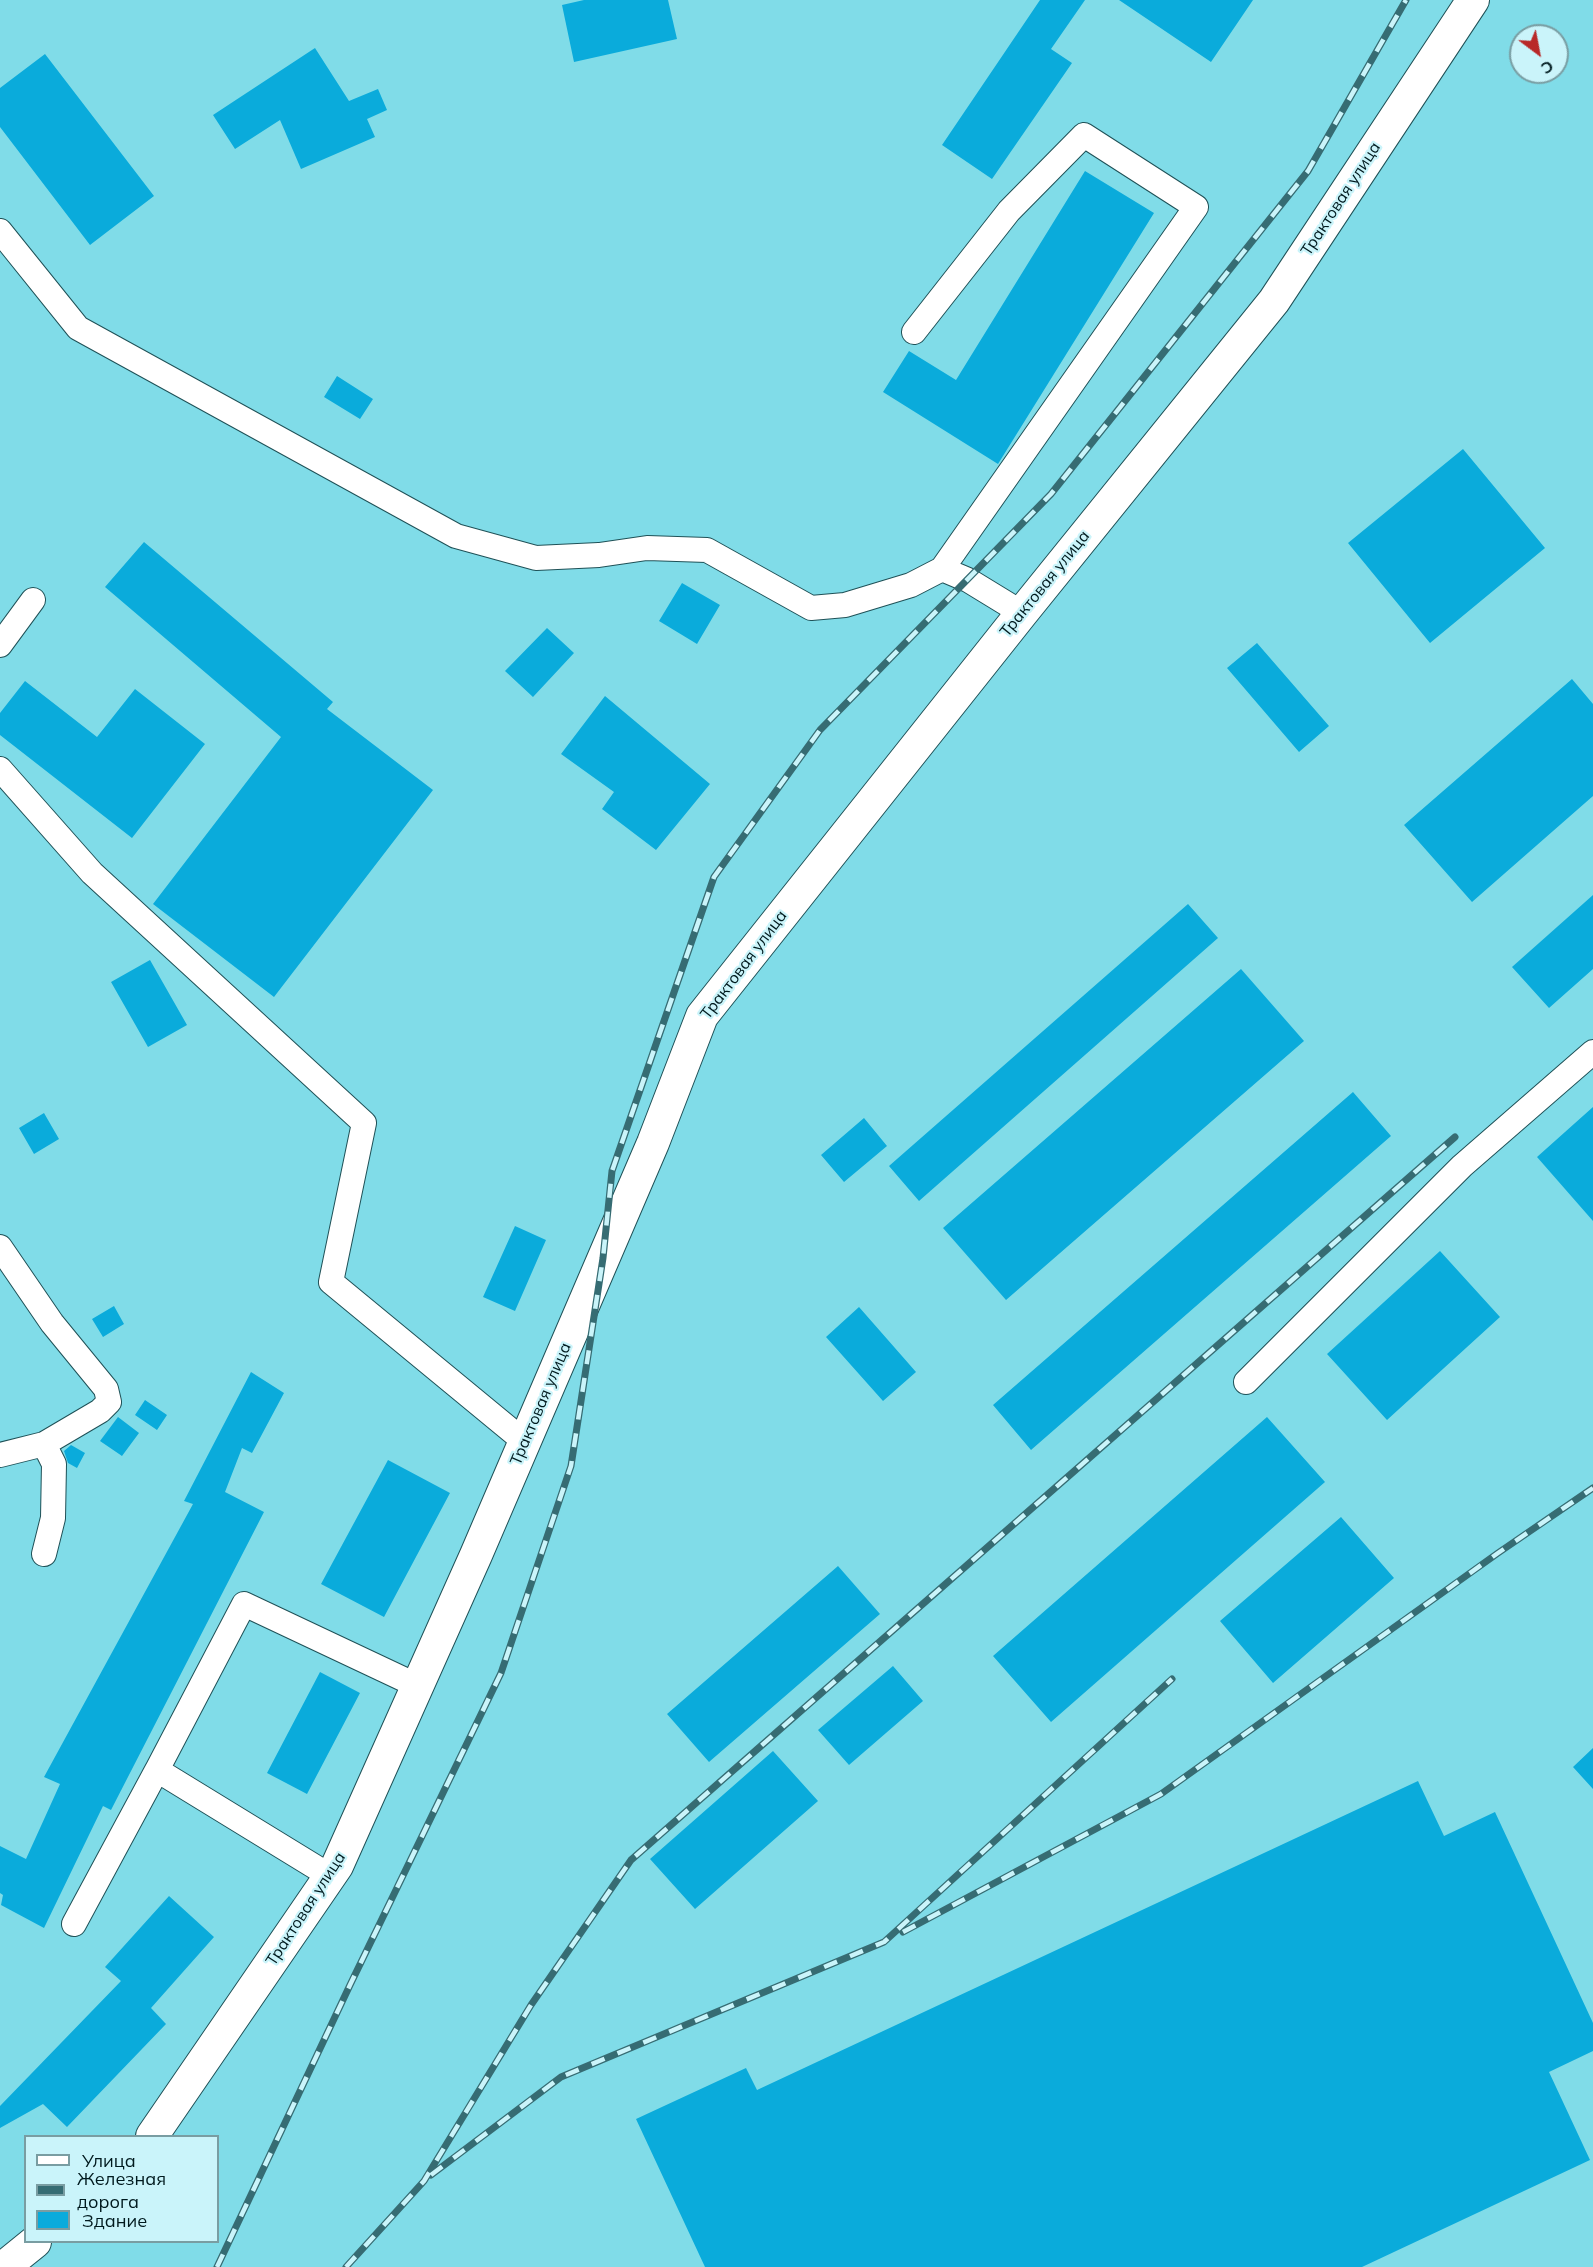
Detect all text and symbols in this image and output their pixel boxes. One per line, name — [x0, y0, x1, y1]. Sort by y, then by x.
north arrow — [1509, 24, 1569, 84]
text: С — [1538, 56, 1557, 79]
street label: Трактовая улица — [1297, 139, 1385, 259]
street label: Трактовая улица — [996, 527, 1094, 641]
street label: Трактовая улица — [697, 907, 791, 1023]
street label: Трактовая улица — [506, 1340, 576, 1468]
street label: Трактовая улица — [262, 1849, 350, 1969]
legend — [24, 2135, 219, 2243]
text: Улица — [82, 2149, 136, 2172]
text: Железная дорога — [77, 2167, 166, 2213]
text: Здание — [82, 2209, 147, 2232]

